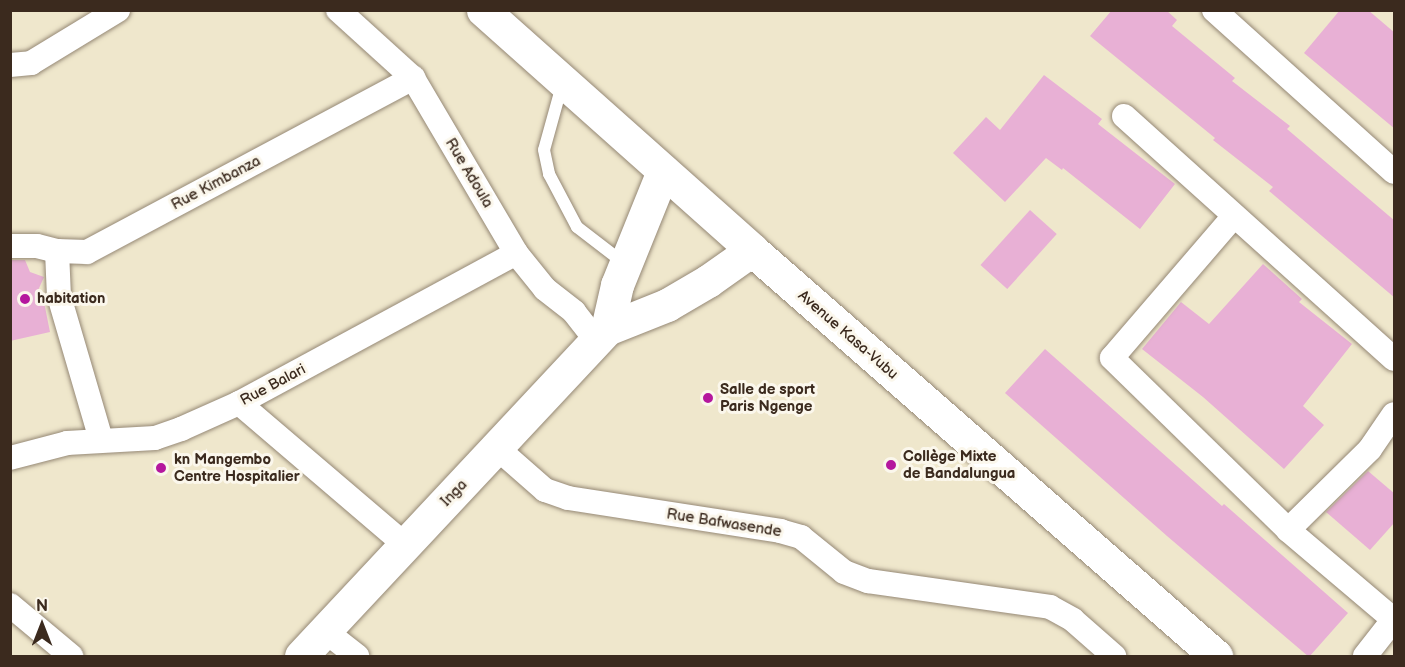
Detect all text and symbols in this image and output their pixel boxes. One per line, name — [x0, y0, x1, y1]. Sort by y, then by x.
street label: Rue Adoula — [441, 135, 497, 211]
street label: Rue Kimbanza — [168, 152, 264, 214]
street label: Avenue Kasa-Vubu — [794, 287, 902, 383]
place label: habitation — [37, 290, 105, 308]
marker: habitation — [18, 292, 32, 306]
street label: Rue Balari — [237, 360, 309, 410]
place label: Salle de sport Paris Ngenge — [720, 380, 815, 415]
marker: Salle de sport Paris Ngenge — [701, 391, 715, 405]
place label: Collège Mixte de Bandalungua — [903, 447, 1015, 482]
place label: kn Mangembo Centre Hospitalier — [174, 450, 300, 485]
marker: Collège Mixte de Bandalungua — [884, 458, 898, 472]
marker: kn Mangembo Centre Hospitalier — [152, 459, 170, 477]
street label: Inga — [437, 476, 471, 510]
street label: Rue Bafwasende — [665, 505, 783, 541]
north arrow — [12, 595, 72, 655]
text: N — [36, 597, 48, 616]

